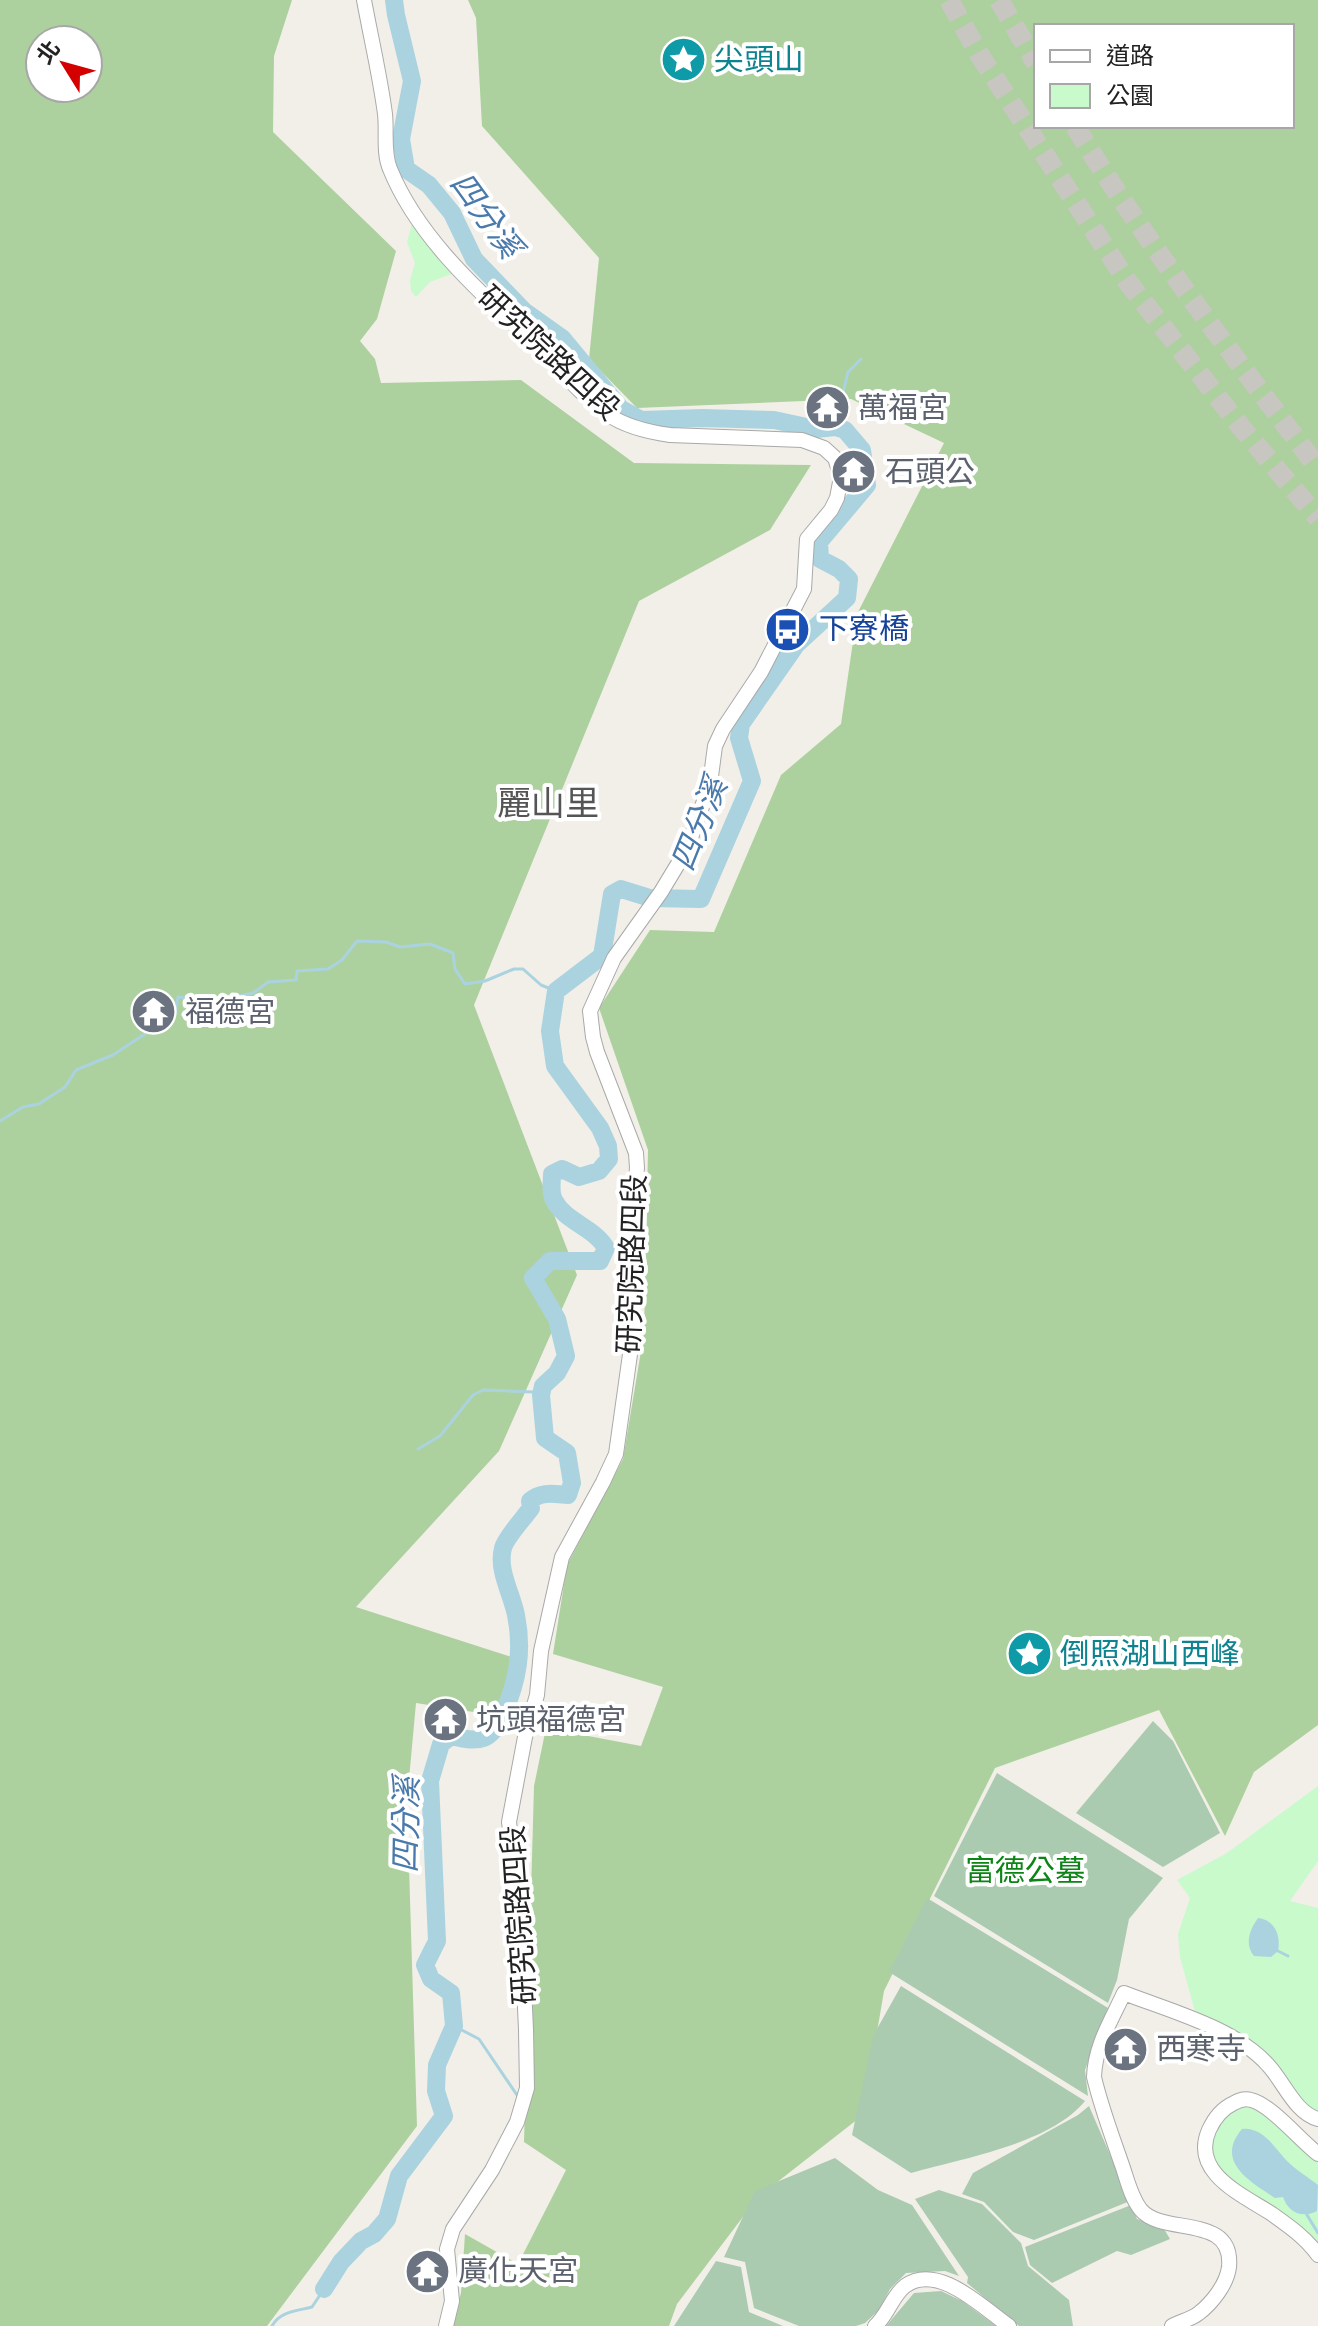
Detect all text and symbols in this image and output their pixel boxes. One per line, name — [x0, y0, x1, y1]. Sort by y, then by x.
north arrow — [24, 24, 104, 104]
legend — [1034, 24, 1294, 128]
text: 北 — [30, 35, 66, 69]
place icon: 尖頭山 — [659, 36, 707, 84]
place label: 尖頭山 — [714, 39, 804, 78]
text: 道路 — [1106, 40, 1154, 71]
text: 公園 — [1106, 80, 1154, 111]
water label: 四分溪 — [442, 163, 534, 269]
street label: 研究院路四段 — [471, 276, 629, 428]
temple icon: 萬福宮 — [803, 384, 851, 432]
place label: 萬福宮 — [858, 387, 948, 426]
temple icon: 石頭公 — [830, 448, 878, 496]
place label: 石頭公 — [885, 451, 975, 490]
bus stop icon: 下寮橋 — [764, 605, 812, 653]
place label: 下寮橋 — [819, 608, 909, 647]
water label: 四分溪 — [661, 768, 737, 876]
district label: 麗山里 — [497, 780, 599, 824]
temple icon: 福德宮 — [130, 988, 178, 1036]
place label: 福德宮 — [185, 991, 275, 1030]
street label: 研究院路四段 — [608, 1173, 653, 1355]
place icon: 倒照湖山西峰 — [1005, 1630, 1053, 1678]
place label: 倒照湖山西峰 — [1060, 1633, 1240, 1672]
temple icon: 坑頭福德宮 — [421, 1696, 469, 1744]
place label: 坑頭福德宮 — [476, 1699, 626, 1738]
water label: 四分溪 — [383, 1773, 427, 1873]
street label: 研究院路四段 — [492, 1824, 543, 2006]
park label: 富德公墓 — [965, 1850, 1085, 1889]
temple icon: 西寒寺 — [1101, 2025, 1149, 2073]
place label: 西寒寺 — [1156, 2028, 1246, 2067]
temple icon: 廣化天宮 — [403, 2247, 451, 2295]
place label: 廣化天宮 — [458, 2250, 578, 2289]

